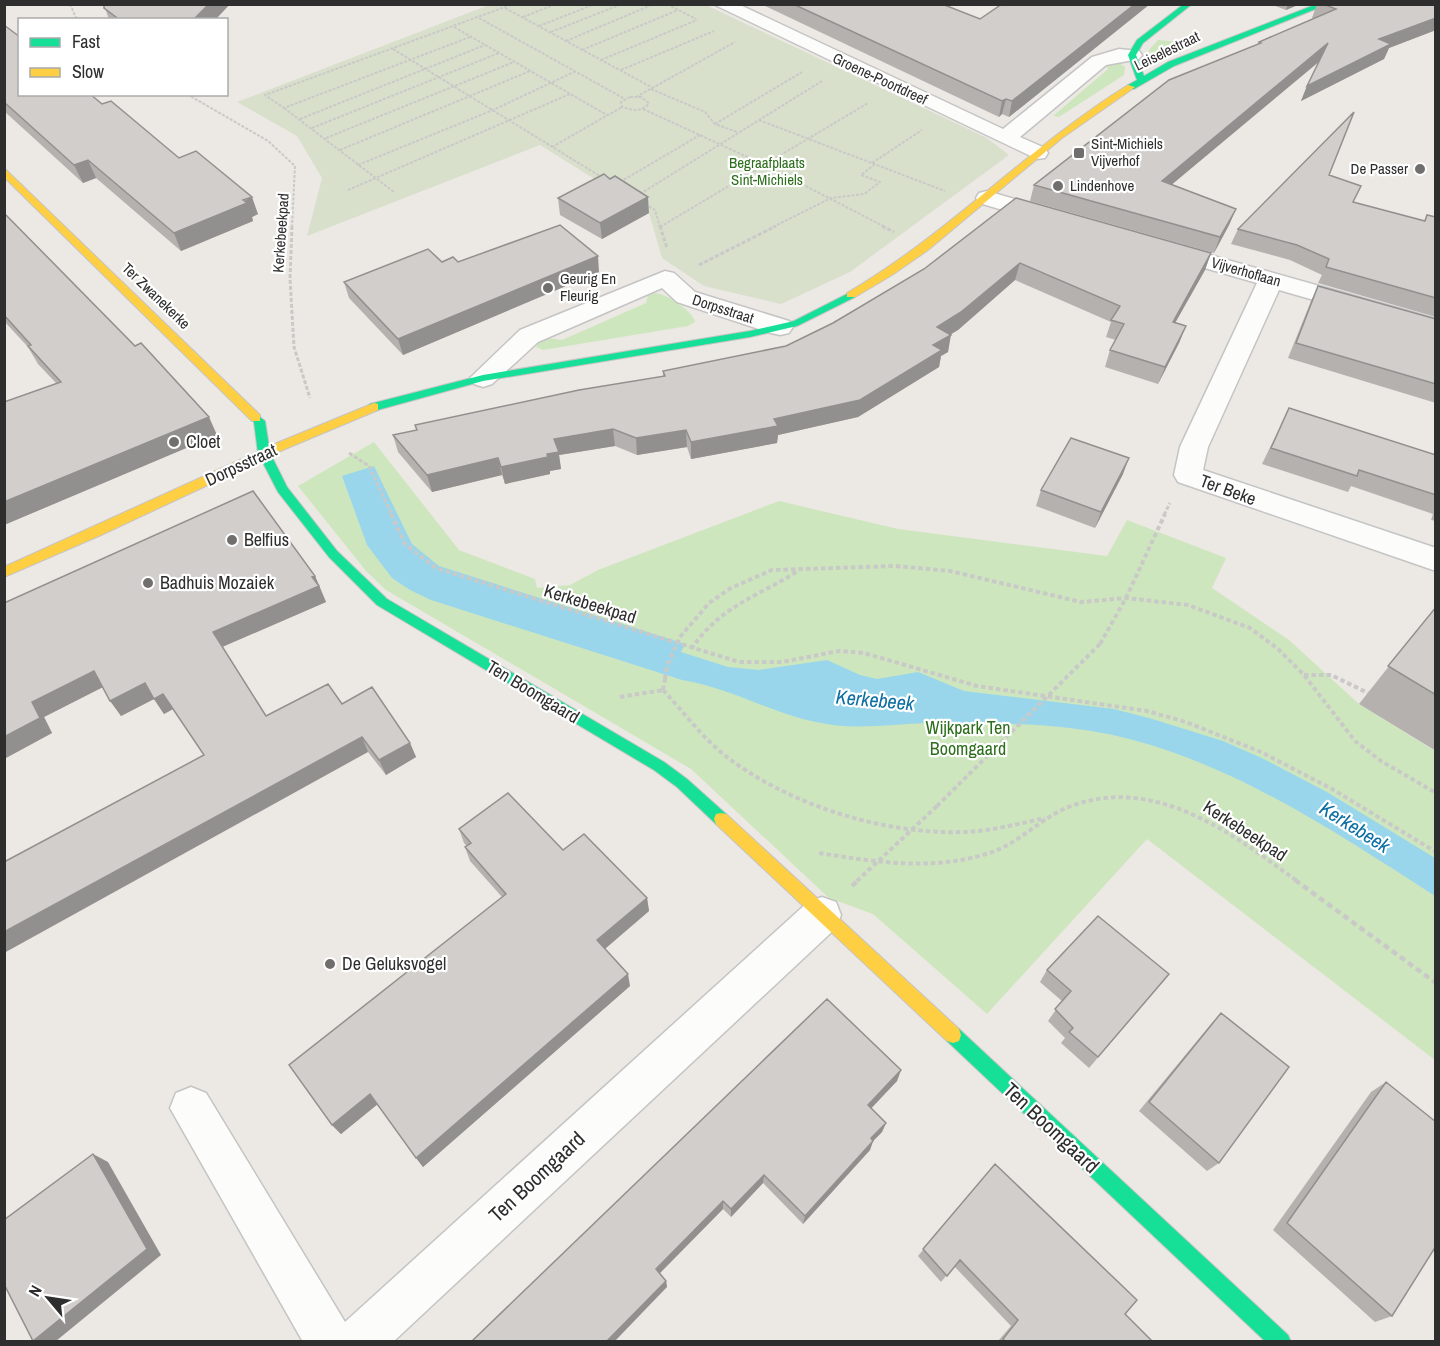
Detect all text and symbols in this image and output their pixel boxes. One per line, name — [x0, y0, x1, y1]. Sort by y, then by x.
legend — [18, 18, 228, 96]
street label: Leiselestraat — [1131, 25, 1204, 75]
text: Fast — [72, 29, 100, 54]
street label: Groene-Poortdreef — [829, 47, 932, 110]
text: Slow — [72, 59, 104, 84]
place label: Sint-Michiels Vijverhof — [1091, 133, 1163, 171]
marker: Sint-Michiels Vijverhof — [1072, 146, 1086, 160]
park label: Begraafplaats Sint-Michiels — [729, 152, 805, 190]
place label: De Passer — [1351, 158, 1408, 179]
marker: De Passer — [1413, 162, 1427, 176]
place label: Lindenhove — [1070, 175, 1134, 196]
marker: Lindenhove — [1051, 179, 1065, 193]
street label: Kerkebeekpad — [267, 193, 294, 273]
street label: Vijverhoflaan — [1209, 252, 1283, 291]
street label: Ter Zwanekerke — [118, 258, 195, 334]
place label: Geurig En Fleurig — [560, 268, 616, 306]
marker: Geurig En Fleurig — [541, 281, 555, 295]
street label: Dorpsstraat — [690, 289, 757, 329]
place label: Cloet — [186, 429, 220, 454]
marker: Cloet — [167, 435, 181, 449]
street label: Dorpsstraat — [201, 437, 281, 492]
street label: Ter Beke — [1197, 468, 1260, 511]
place label: Belfius — [244, 527, 289, 552]
marker: Belfius — [225, 533, 239, 547]
place label: Badhuis Mozaiek — [160, 570, 275, 595]
marker: Badhuis Mozaiek — [141, 576, 155, 590]
street label: Kerkebeekpad — [541, 578, 639, 629]
street label: Ten Boomgaard — [482, 654, 584, 729]
water label: Kerkebeek — [835, 683, 916, 716]
park label: Wijkpark Ten Boomgaard — [925, 715, 1011, 761]
street label: Kerkebeekpad — [1199, 794, 1292, 867]
water label: Kerkebeek — [1315, 794, 1396, 859]
place label: De Geluksvogel — [342, 951, 446, 976]
marker: De Geluksvogel — [323, 957, 337, 971]
street label: Ten Boomgaard — [997, 1076, 1106, 1180]
street label: Ten Boomgaard — [482, 1125, 591, 1229]
north arrow — [18, 1268, 78, 1328]
text: N — [23, 1281, 47, 1300]

